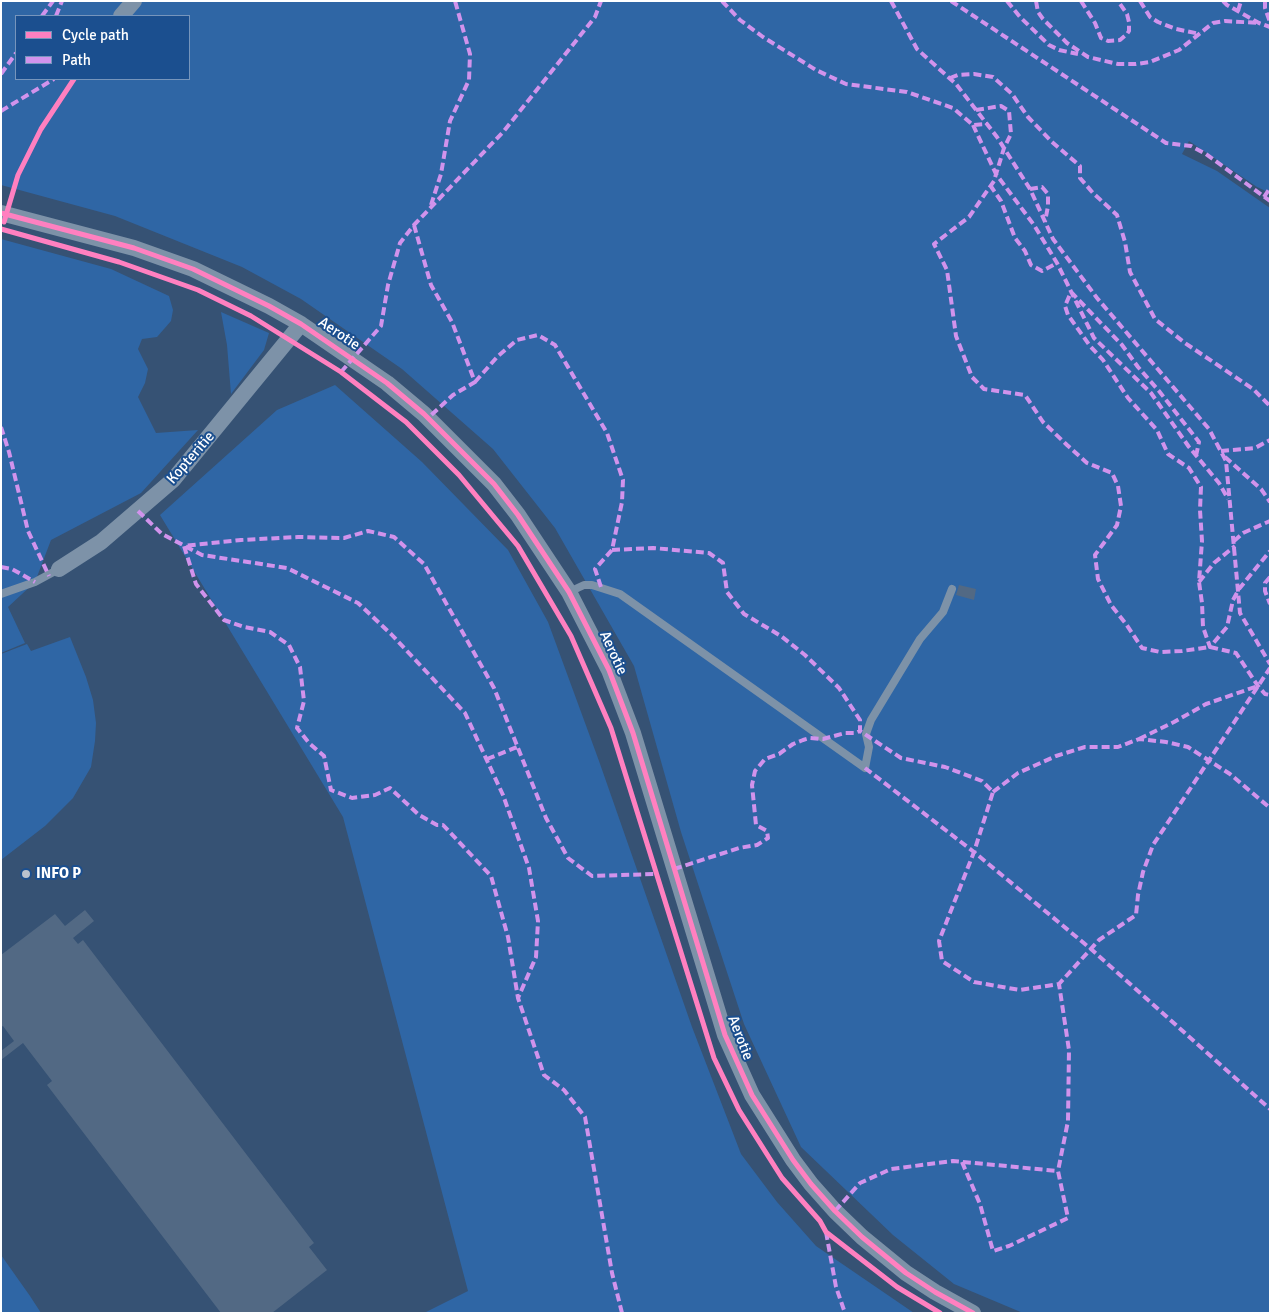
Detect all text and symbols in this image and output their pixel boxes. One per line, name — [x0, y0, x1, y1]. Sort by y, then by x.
legend — [15, 15, 190, 80]
text: Cycle path — [62, 26, 129, 44]
text: Path — [62, 51, 91, 69]
street label: Aerotie — [315, 314, 363, 354]
street label: Kopteritie — [163, 428, 219, 488]
street label: Aerotie — [595, 628, 631, 678]
place label: INFO P — [36, 865, 81, 883]
marker: INFO P — [20, 868, 32, 880]
street label: Aerotie — [723, 1013, 757, 1063]

